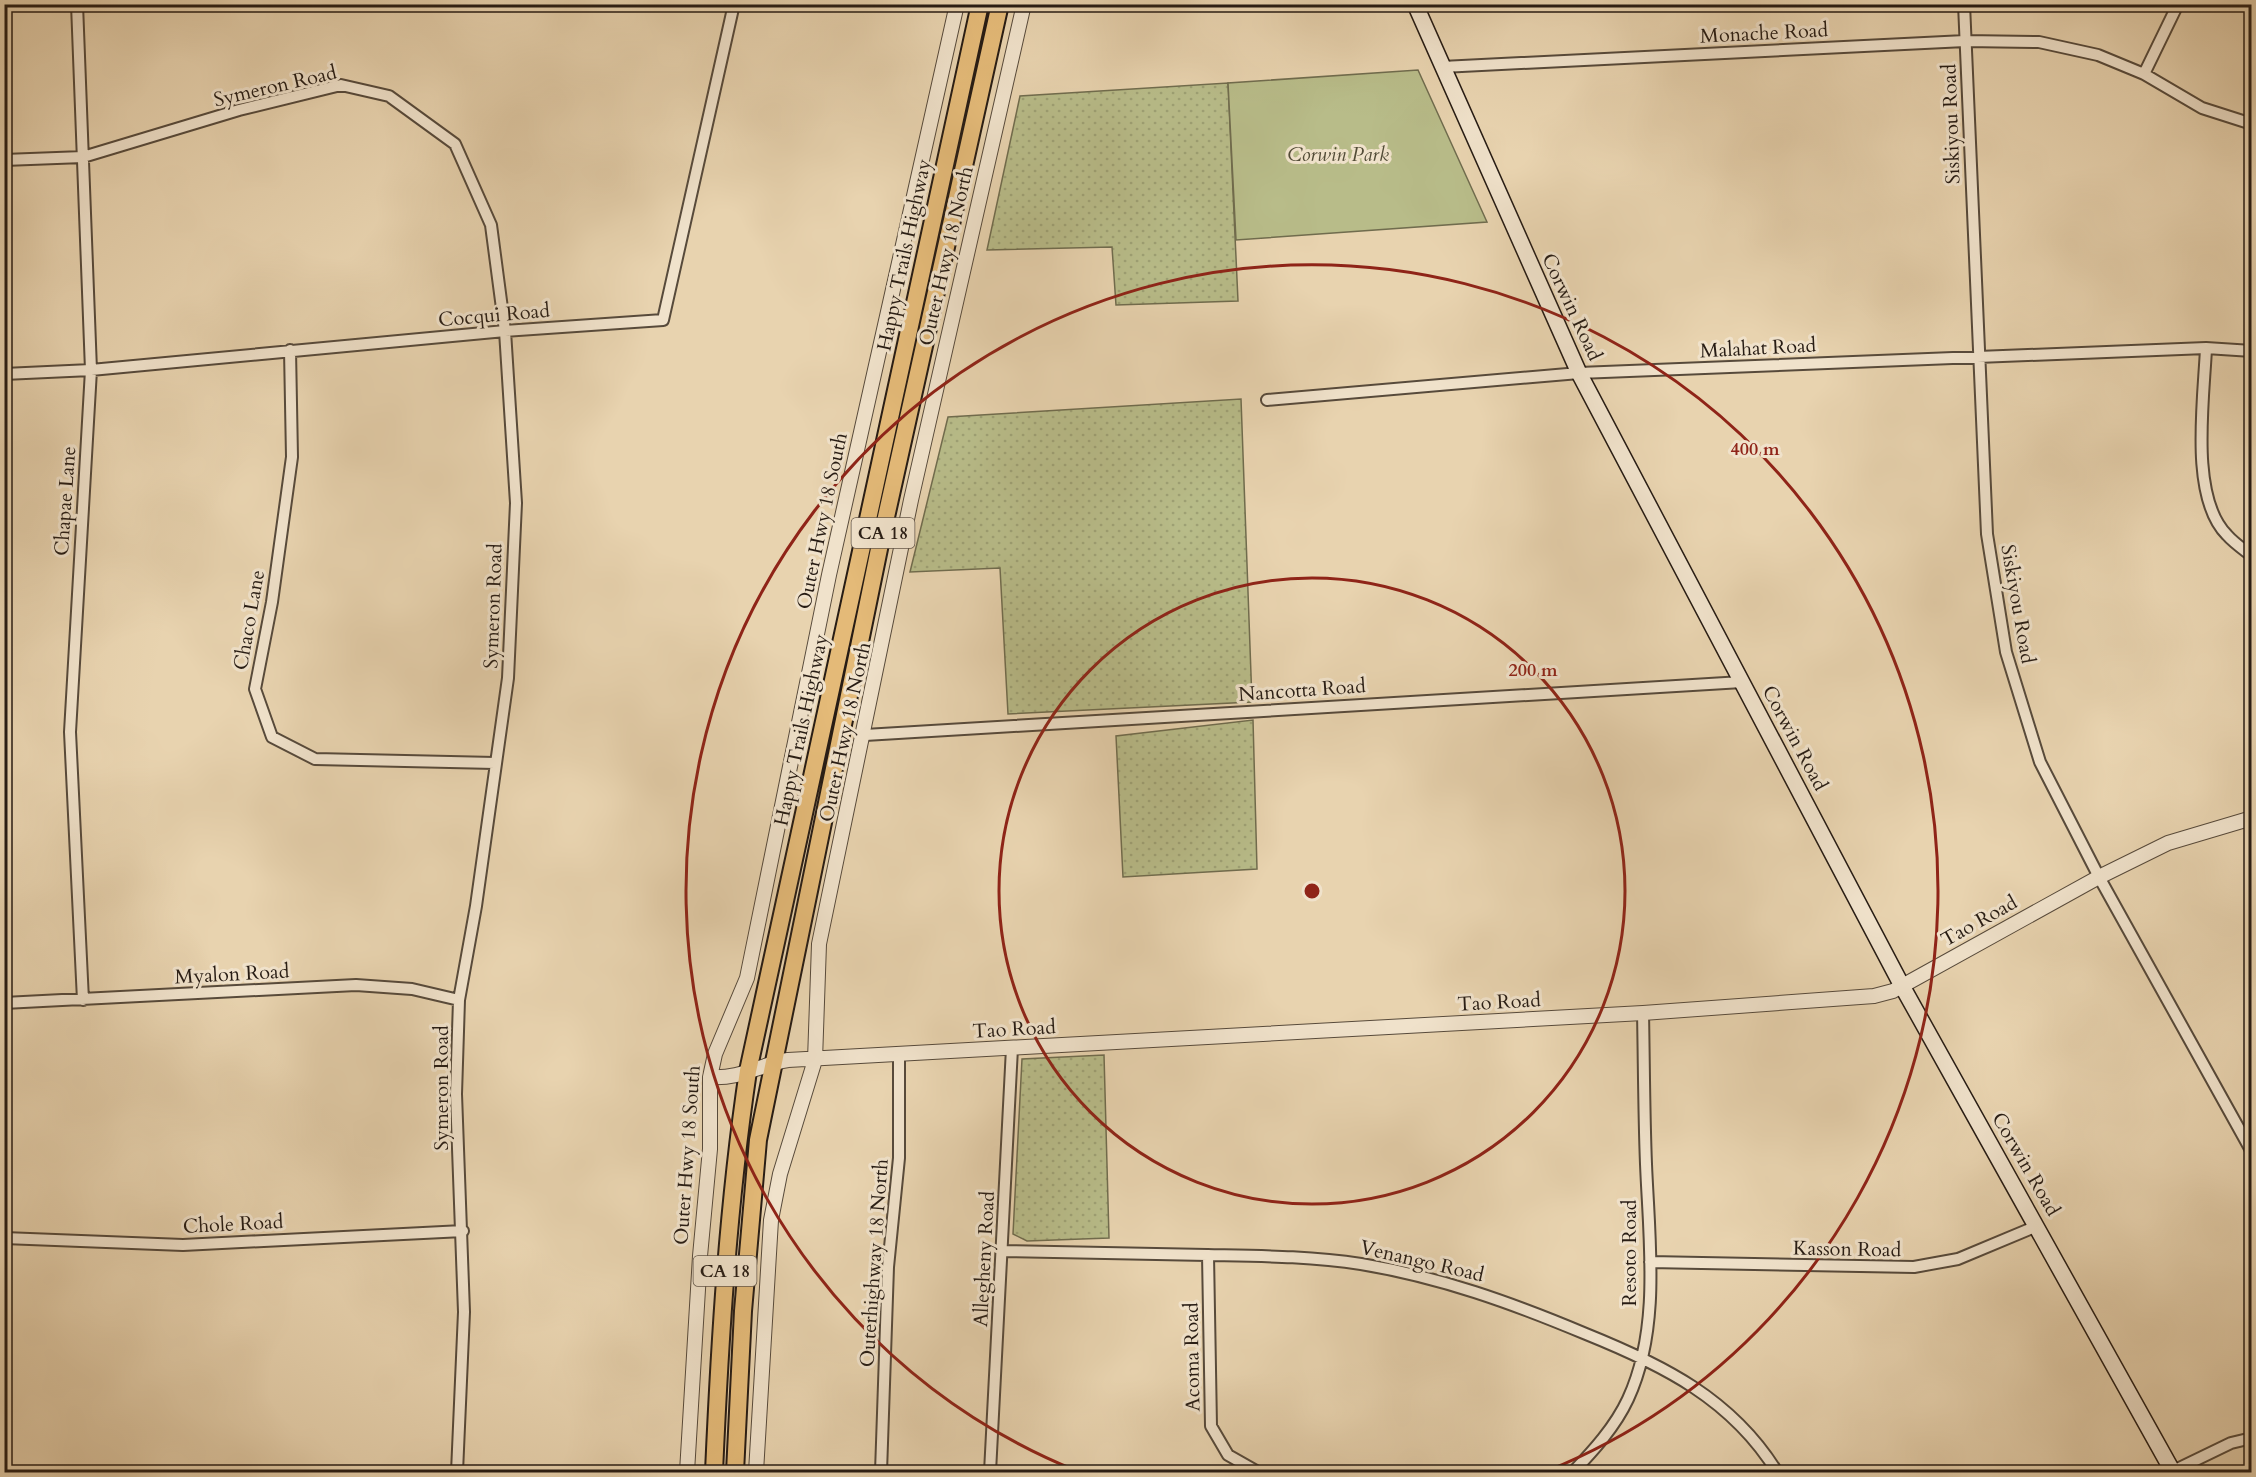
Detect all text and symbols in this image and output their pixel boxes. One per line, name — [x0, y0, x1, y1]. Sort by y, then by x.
street label: Monache Road — [1699, 16, 1829, 50]
street label: Symeron Road — [211, 59, 339, 113]
street label: Siskiyou Road — [1935, 63, 1967, 185]
park label: Corwin Park — [1287, 141, 1389, 168]
street label: Happy Trails Highway — [870, 156, 938, 354]
street label: Outer Hwy 18 North — [912, 164, 980, 348]
street label: Corwin Road — [1535, 249, 1609, 365]
street label: Cocqui Road — [437, 297, 551, 333]
street label: Malahat Road — [1699, 331, 1817, 365]
street label: Outer Hwy 18 South — [790, 430, 854, 612]
text: 400 m — [1730, 437, 1780, 462]
street label: Chapae Lane — [48, 445, 82, 557]
road number: CA 18 — [852, 518, 914, 548]
street label: Siskiyou Road — [1994, 542, 2042, 666]
street label: Symeron Road — [477, 543, 509, 669]
street label: Chaco Lane — [227, 568, 271, 672]
street label: Happy Trails Highway — [767, 631, 835, 829]
street label: Outer Hwy 18 North — [813, 640, 877, 824]
text: 200 m — [1508, 658, 1558, 683]
street label: Nancotta Road — [1237, 672, 1367, 708]
street label: Corwin Road — [1756, 681, 1834, 796]
centre of rings — [1302, 881, 1322, 901]
street label: Tao Road — [1936, 889, 2022, 953]
street label: Myalon Road — [174, 958, 290, 990]
street label: Tao Road — [1457, 986, 1542, 1018]
street label: Tao Road — [972, 1013, 1057, 1045]
street label: Symeron Road — [428, 1025, 455, 1151]
street label: Outer Hwy 18 South — [667, 1064, 707, 1246]
street label: Corwin Road — [1985, 1107, 2067, 1221]
street label: Outerhighway 18 North — [853, 1158, 895, 1368]
street label: Allegheny Road — [967, 1190, 1001, 1328]
street label: Resoto Road — [1616, 1199, 1643, 1306]
street label: Chole Road — [182, 1208, 284, 1240]
street label: Venango Road — [1357, 1234, 1487, 1288]
street label: Kasson Road — [1793, 1235, 1902, 1263]
road number: CA 18 — [694, 1256, 756, 1286]
street label: Acoma Road — [1178, 1302, 1206, 1412]

